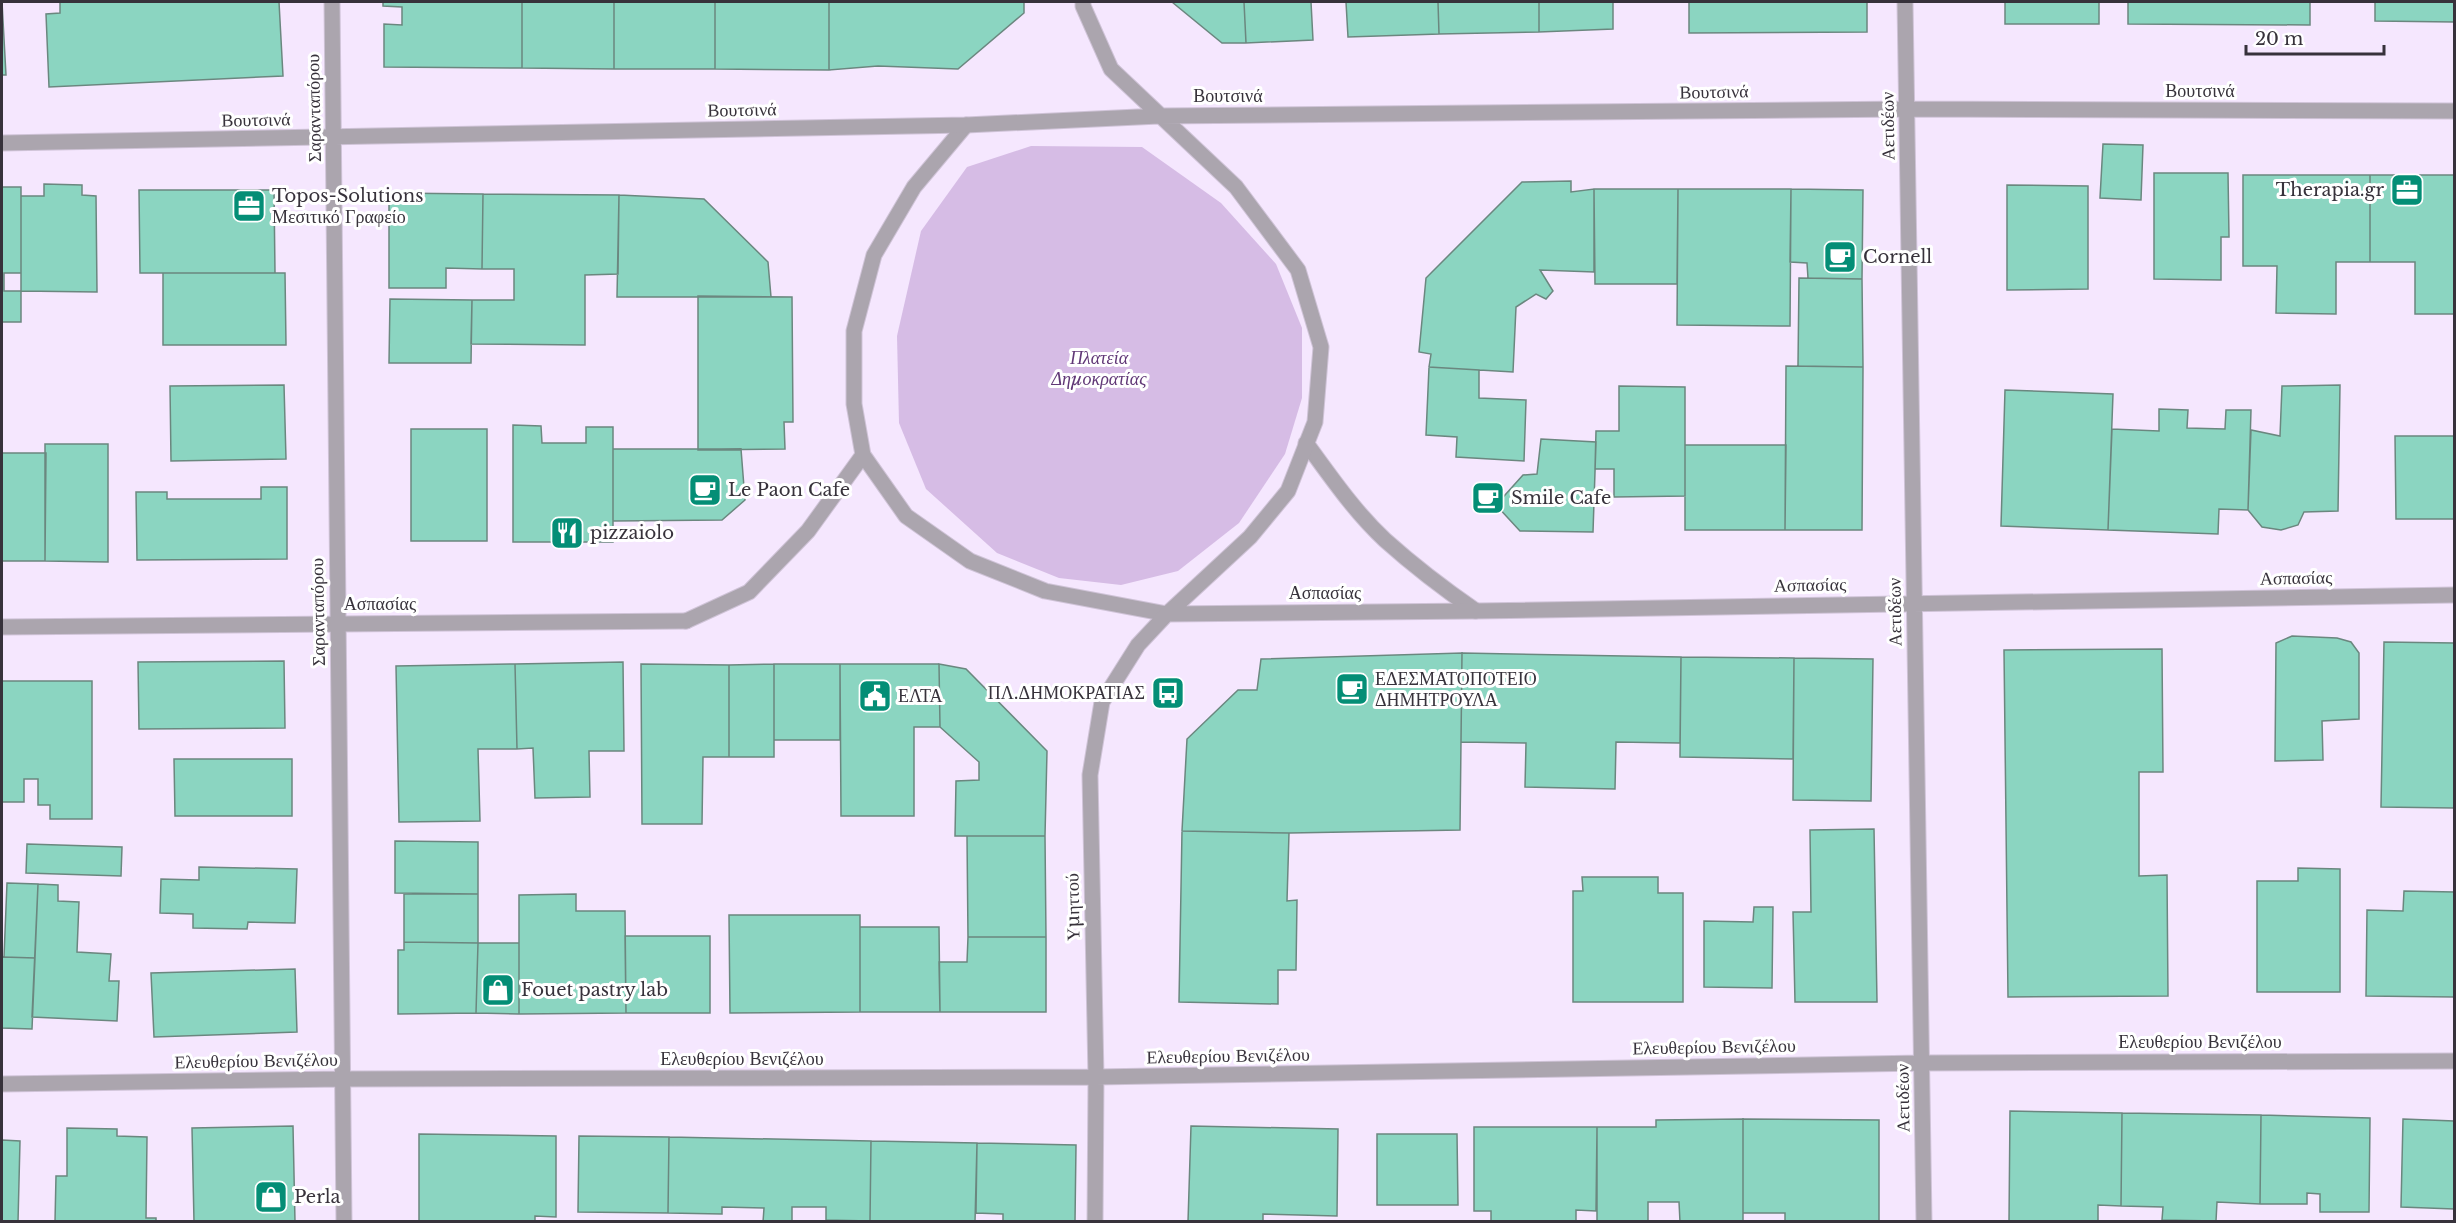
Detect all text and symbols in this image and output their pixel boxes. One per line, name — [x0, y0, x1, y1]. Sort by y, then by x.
scale bar — [2246, 18, 2384, 56]
text: 20 m — [2255, 28, 2303, 50]
street label: Σαρανταπόρου — [302, 54, 326, 162]
street label: Βουτσινά — [1679, 80, 1749, 104]
street label: Βουτσινά — [2165, 80, 2235, 102]
street label: Βουτσινά — [1193, 85, 1263, 107]
street label: Αετιδέων — [1876, 91, 1900, 161]
street label: Βουτσινά — [707, 98, 777, 122]
street label: Βουτσινά — [221, 108, 291, 132]
office icon: Therapia.gr — [2389, 172, 2425, 208]
place label: Therapia.gr — [2276, 179, 2384, 201]
place label: Topos-Solutions Μεσιτικό Γραφείο — [272, 185, 423, 228]
office icon: Topos-Solutions Μεσιτικό Γραφείο — [231, 188, 267, 224]
cafe icon: Cornell — [1822, 239, 1858, 275]
place label: Cornell — [1863, 246, 1932, 268]
park label: Πλατεία Δημοκρατίας — [1051, 347, 1147, 390]
cafe icon: Le Paon Cafe — [687, 472, 723, 508]
place label: Le Paon Cafe — [728, 479, 850, 501]
cafe icon: Smile Cafe — [1470, 480, 1506, 516]
place label: Smile Cafe — [1511, 487, 1611, 509]
restaurant icon: pizzaiolo — [549, 515, 585, 551]
place label: pizzaiolo — [590, 522, 674, 544]
street label: Σαρανταπόρου — [306, 558, 330, 666]
street label: Ασπασίας — [2260, 566, 2332, 590]
street label: Ασπασίας — [1774, 573, 1846, 597]
street label: Αετιδέων — [1883, 577, 1907, 647]
street label: Ασπασίας — [1289, 582, 1361, 604]
street label: Ασπασίας — [344, 593, 416, 615]
place label: ΕΔΕΣΜΑΤΟΠΟΤΕΙΟ ΔΗΜΗΤΡΟΥΛΑ — [1375, 668, 1537, 711]
cafe icon: ΕΔΕΣΜΑΤΟΠΟΤΕΙΟ ΔΗΜΗΤΡΟΥΛΑ — [1334, 671, 1370, 707]
bus stop icon: ΠΛ.ΔΗΜΟΚΡΑΤΙΑΣ — [1150, 675, 1186, 711]
public building icon: ΕΛΤΑ — [857, 678, 893, 714]
place label: ΠΛ.ΔΗΜΟΚΡΑΤΙΑΣ — [988, 682, 1145, 704]
place label: ΕΛΤΑ — [898, 685, 943, 707]
street label: Υμηττού — [1061, 873, 1085, 941]
shop icon: Fouet pastry lab — [480, 972, 516, 1008]
place label: Fouet pastry lab — [521, 979, 668, 1001]
street label: Ελευθερίου Βενιζέλου — [2118, 1031, 2282, 1053]
street label: Ελευθερίου Βενιζέλου — [1632, 1035, 1796, 1059]
street label: Ελευθερίου Βενιζέλου — [1146, 1044, 1310, 1068]
street label: Ελευθερίου Βενιζέλου — [660, 1048, 824, 1070]
street label: Ελευθερίου Βενιζέλου — [174, 1049, 338, 1073]
street label: Αετιδέων — [1891, 1063, 1915, 1133]
shop icon: Perla — [253, 1179, 289, 1215]
place label: Perla — [294, 1186, 341, 1208]

